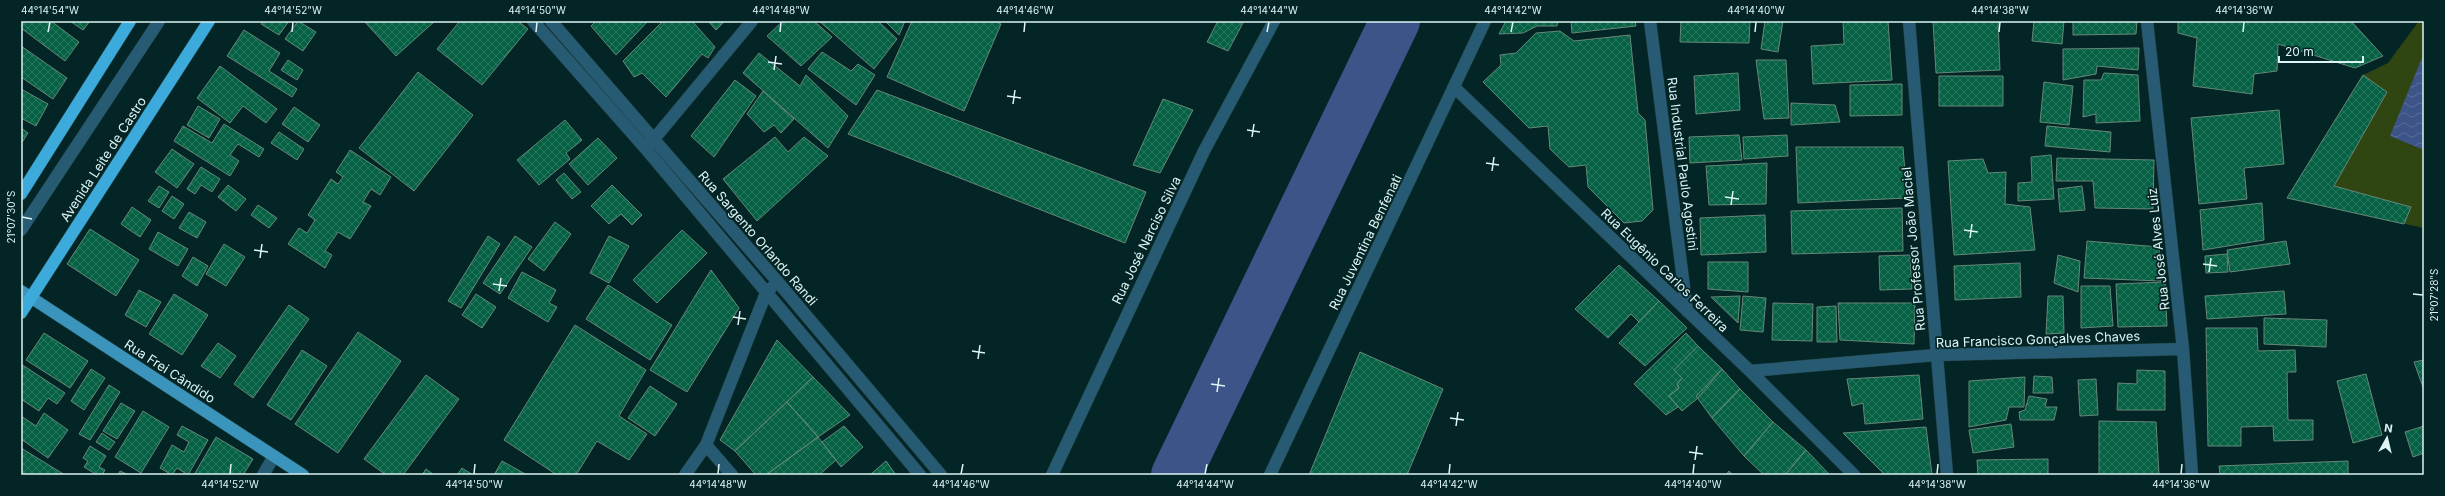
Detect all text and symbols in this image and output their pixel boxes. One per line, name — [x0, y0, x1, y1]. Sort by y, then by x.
text: 44°14'54"W — [21, 4, 79, 16]
text: 44°14'52"W — [264, 4, 322, 16]
text: 44°14'50"W — [508, 4, 566, 16]
text: 44°14'48"W — [752, 4, 810, 16]
text: 44°14'46"W — [996, 4, 1054, 16]
text: 44°14'44"W — [1240, 4, 1298, 16]
text: 44°14'42"W — [1484, 4, 1542, 16]
text: 44°14'40"W — [1727, 4, 1785, 16]
text: 44°14'38"W — [1971, 4, 2029, 16]
text: 44°14'36"W — [2215, 4, 2273, 16]
scale bar — [2279, 38, 2363, 64]
text: 20 m — [2285, 44, 2314, 59]
street label: Rua Industrial Paulo Agostini — [1664, 76, 1702, 252]
street label: Avenida Leite de Castro — [57, 93, 149, 224]
street label: Rua Professor João Maciel — [1898, 166, 1928, 332]
street label: Rua Sargento Orlando Randi — [695, 167, 821, 309]
street label: Rua Juventina Benfenati — [1325, 172, 1405, 312]
street label: Rua José Narciso Silva — [1108, 173, 1184, 307]
street label: Rua José Alves Luiz — [2144, 187, 2172, 311]
text: 21°07'30"S — [5, 190, 17, 244]
street label: Rua Eugênio Carlos Ferreira — [1598, 205, 1732, 335]
text: 21°07'28"S — [2428, 269, 2440, 321]
street label: Rua Francisco Gonçalves Chaves — [1935, 327, 2141, 351]
street label: Rua Frei Cândido — [122, 336, 218, 406]
north arrow — [2367, 418, 2407, 458]
text: N — [2383, 421, 2394, 436]
text: 44°14'52"W — [201, 478, 259, 490]
text: 44°14'50"W — [445, 478, 503, 490]
text: 44°14'48"W — [689, 478, 747, 490]
text: 44°14'46"W — [932, 478, 990, 490]
text: 44°14'44"W — [1176, 478, 1234, 490]
text: 44°14'42"W — [1420, 478, 1478, 490]
text: 44°14'40"W — [1664, 478, 1722, 490]
text: 44°14'38"W — [1908, 478, 1966, 490]
text: 44°14'36"W — [2152, 478, 2210, 490]

